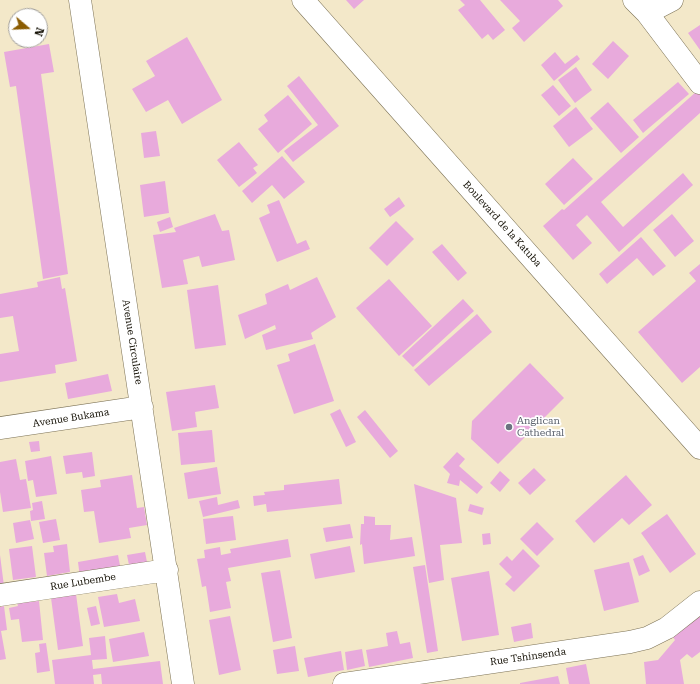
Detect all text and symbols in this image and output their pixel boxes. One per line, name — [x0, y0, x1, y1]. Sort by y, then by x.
north arrow — [8, 8, 48, 48]
text: N — [31, 26, 46, 38]
street label: Boulevard de la Katuba — [460, 179, 544, 269]
street label: Avenue Circulaire — [119, 299, 145, 385]
street label: Avenue Bukama — [32, 406, 110, 430]
place label: Anglican Cathedral — [517, 415, 564, 438]
marker: Anglican Cathedral — [504, 422, 514, 432]
street label: Rue Lubembe — [49, 571, 117, 593]
street label: Rue Tshinsenda — [489, 646, 567, 668]

